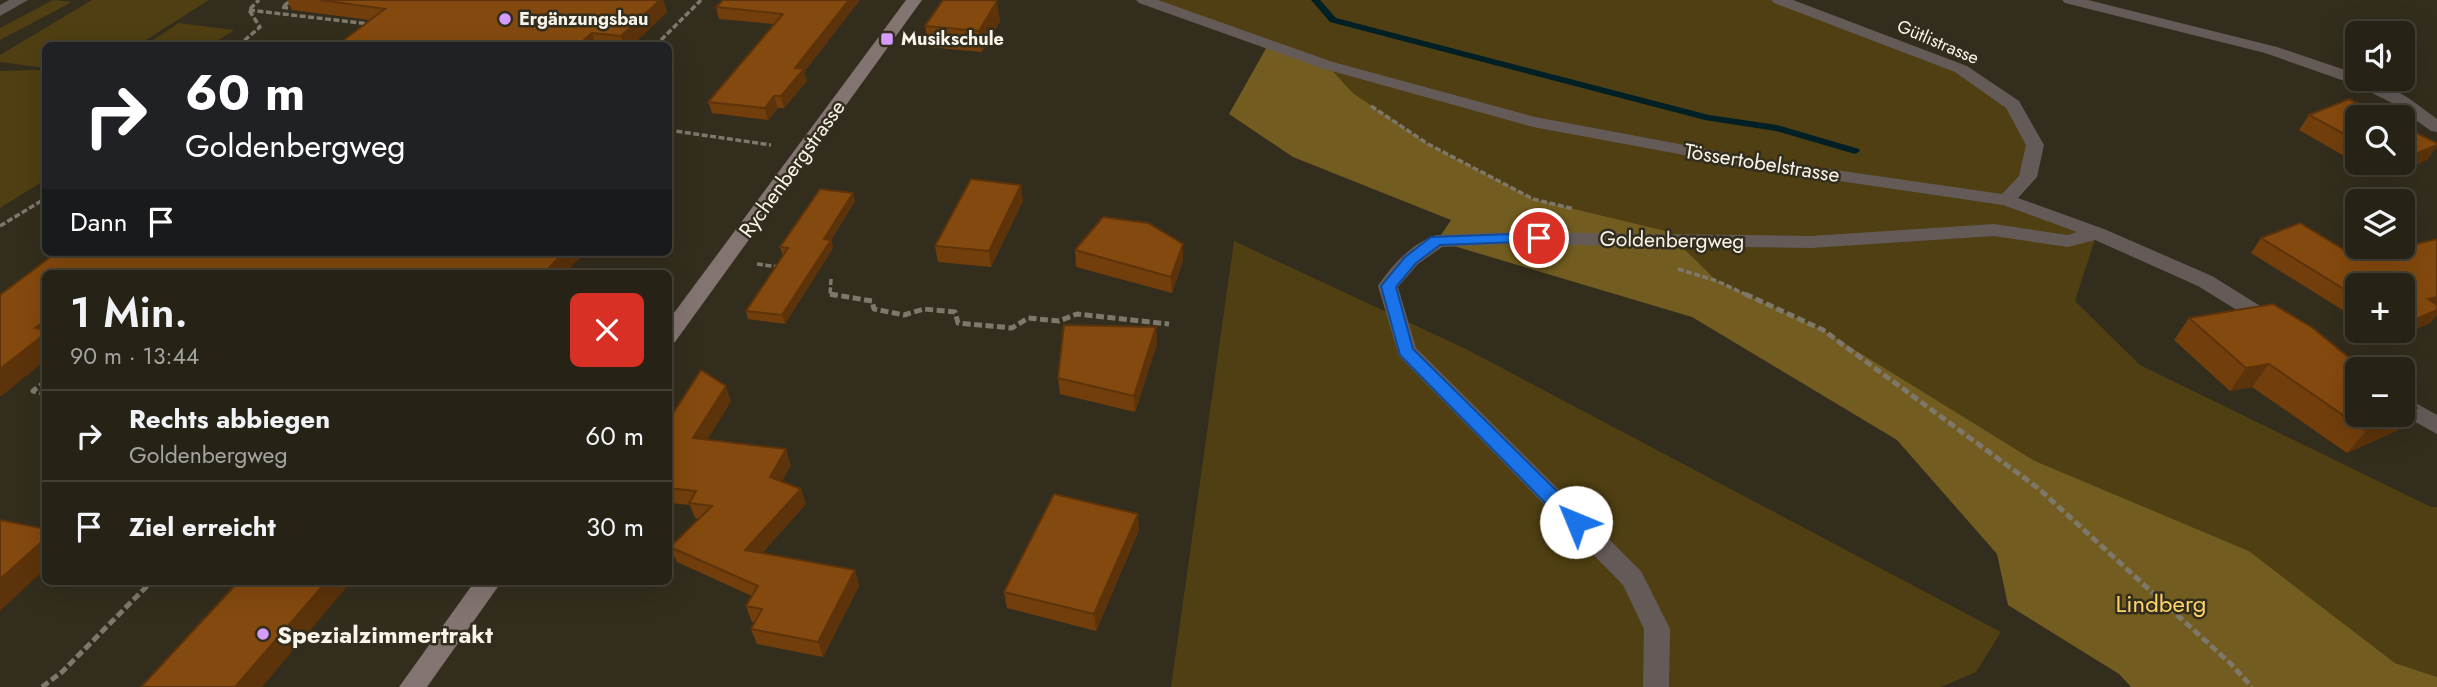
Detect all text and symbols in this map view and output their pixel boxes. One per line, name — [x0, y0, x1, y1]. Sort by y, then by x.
place label: Ergänzungsbau — [519, 6, 648, 32]
marker: Ergänzungsbau — [497, 11, 513, 27]
street label: Gütlistrasse — [1893, 13, 1983, 71]
map controls — [2345, 21, 2415, 427]
button: sound — [2345, 21, 2415, 91]
place label: Musikschule — [901, 26, 1004, 52]
marker: Musikschule — [879, 31, 895, 47]
text: 60 m — [185, 58, 305, 128]
icon: right — [70, 70, 161, 161]
street label: Rychenbergstrasse — [732, 94, 852, 244]
button: search — [2345, 105, 2415, 175]
text: Goldenbergweg — [185, 123, 406, 169]
street label: Tössertobelstrasse — [1682, 136, 1842, 190]
button: layers — [2345, 189, 2415, 259]
text: Dann — [70, 203, 128, 241]
icon: arrive — [142, 203, 180, 241]
pin — [1509, 208, 1569, 268]
icon: arrive — [1520, 219, 1558, 257]
street label: Goldenbergweg — [1599, 224, 1745, 256]
button: + — [2345, 273, 2415, 343]
text: 1 Min. — [70, 282, 188, 343]
button: close — [570, 293, 644, 367]
text: 90 m · 13:44 — [70, 339, 199, 373]
button: − — [2345, 357, 2415, 427]
text: Rechts abbiegen — [129, 400, 330, 438]
icon: right — [70, 417, 108, 455]
text: 60 m — [585, 417, 644, 455]
text: Goldenbergweg — [129, 438, 288, 472]
position arrow — [1539, 485, 1613, 559]
icon: arrive — [70, 508, 108, 546]
text: Ziel erreicht — [129, 508, 276, 546]
text: 30 m — [586, 508, 644, 546]
park label: Lindberg — [2116, 586, 2206, 621]
place label: Spezialzimmertrakt — [277, 617, 493, 652]
marker: Spezialzimmertrakt — [255, 626, 271, 642]

